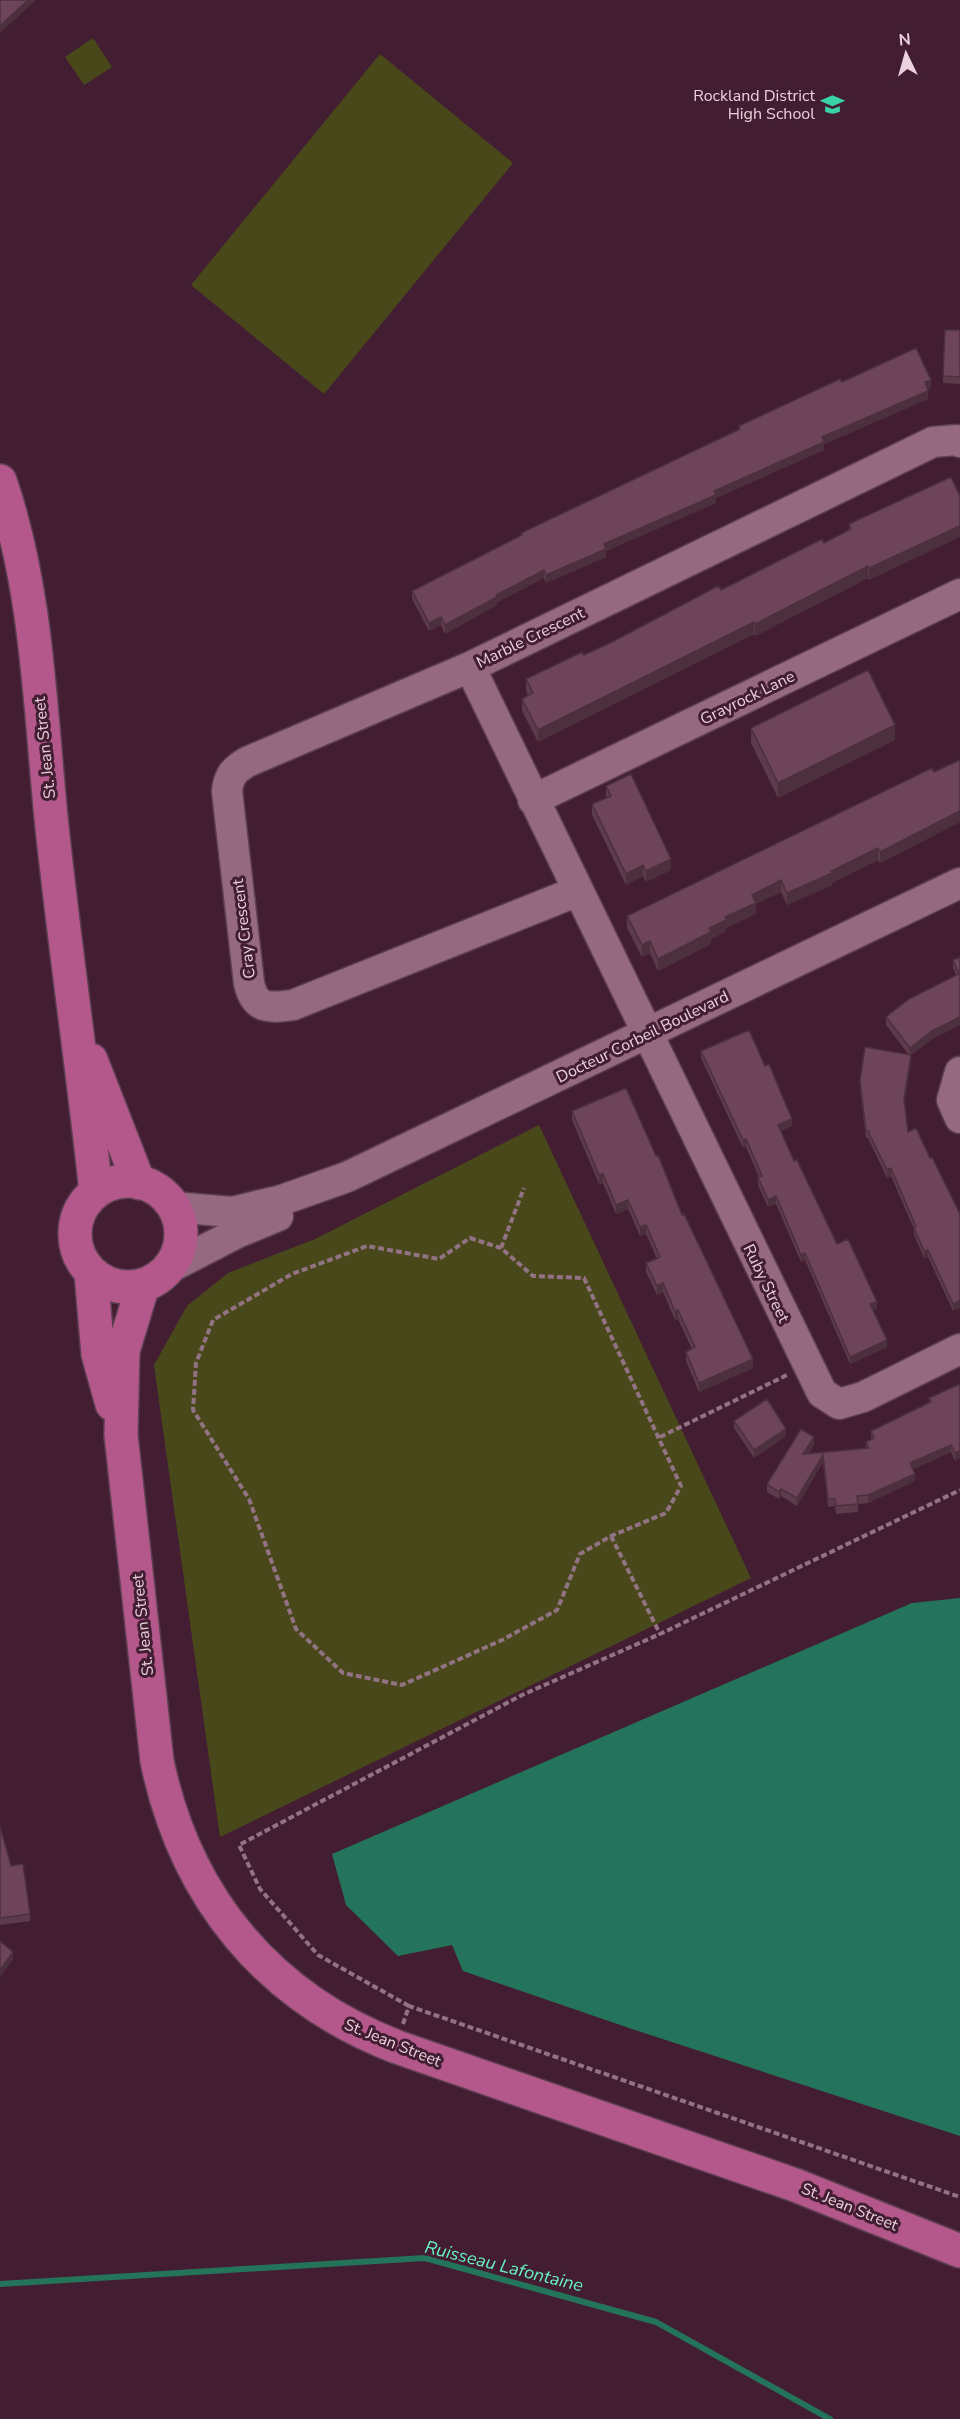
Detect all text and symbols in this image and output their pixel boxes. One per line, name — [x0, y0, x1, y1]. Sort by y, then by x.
north arrow — [876, 24, 936, 84]
text: N — [898, 29, 912, 52]
place label: Rockland District High School — [693, 85, 815, 125]
school or university icon: Rockland District High School — [820, 91, 846, 117]
street label: Marble Crescent — [473, 602, 588, 674]
street label: Grayrock Lane — [696, 666, 798, 730]
street label: St. Jean Street — [29, 695, 61, 800]
street label: Cray Crescent — [227, 877, 261, 980]
street label: Docteur Corbeil Boulevard — [552, 985, 732, 1088]
street label: Ruby Street — [738, 1240, 795, 1327]
street label: St. Jean Street — [127, 1572, 159, 1677]
street label: St. Jean Street — [341, 2014, 445, 2072]
street label: St. Jean Street — [798, 2178, 902, 2236]
water label: Ruisseau Lafontaine — [422, 2235, 586, 2297]

